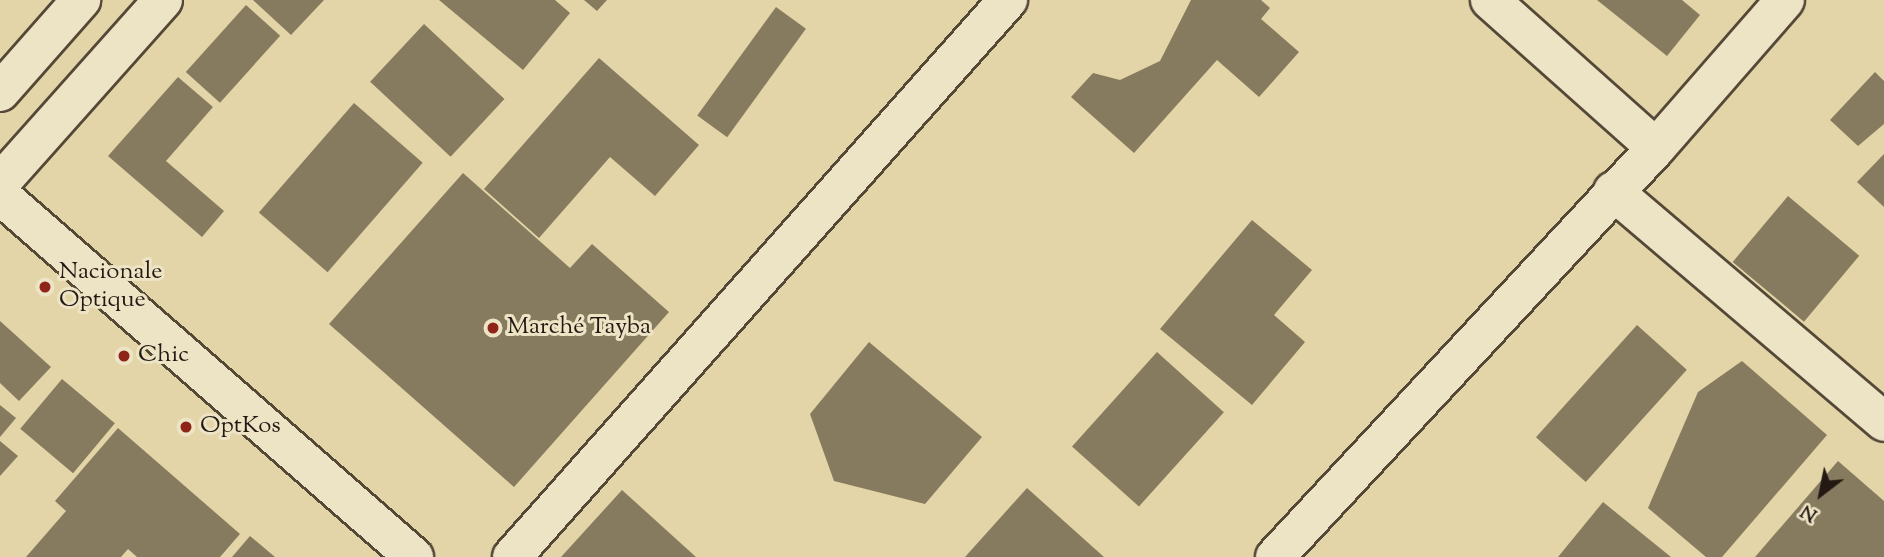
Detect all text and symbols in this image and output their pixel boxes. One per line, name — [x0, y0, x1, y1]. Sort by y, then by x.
place label: Nacionale Optique — [59, 259, 162, 315]
marker: Nacionale Optique — [37, 279, 53, 295]
place label: Marché Tayba — [507, 314, 651, 342]
marker: Marché Tayba — [485, 320, 501, 336]
place label: Chic — [138, 342, 189, 370]
marker: Chic — [116, 348, 132, 364]
place label: OptKos — [200, 413, 281, 441]
marker: OptKos — [178, 419, 194, 435]
north arrow — [1786, 459, 1856, 529]
text: N — [1796, 497, 1823, 528]

